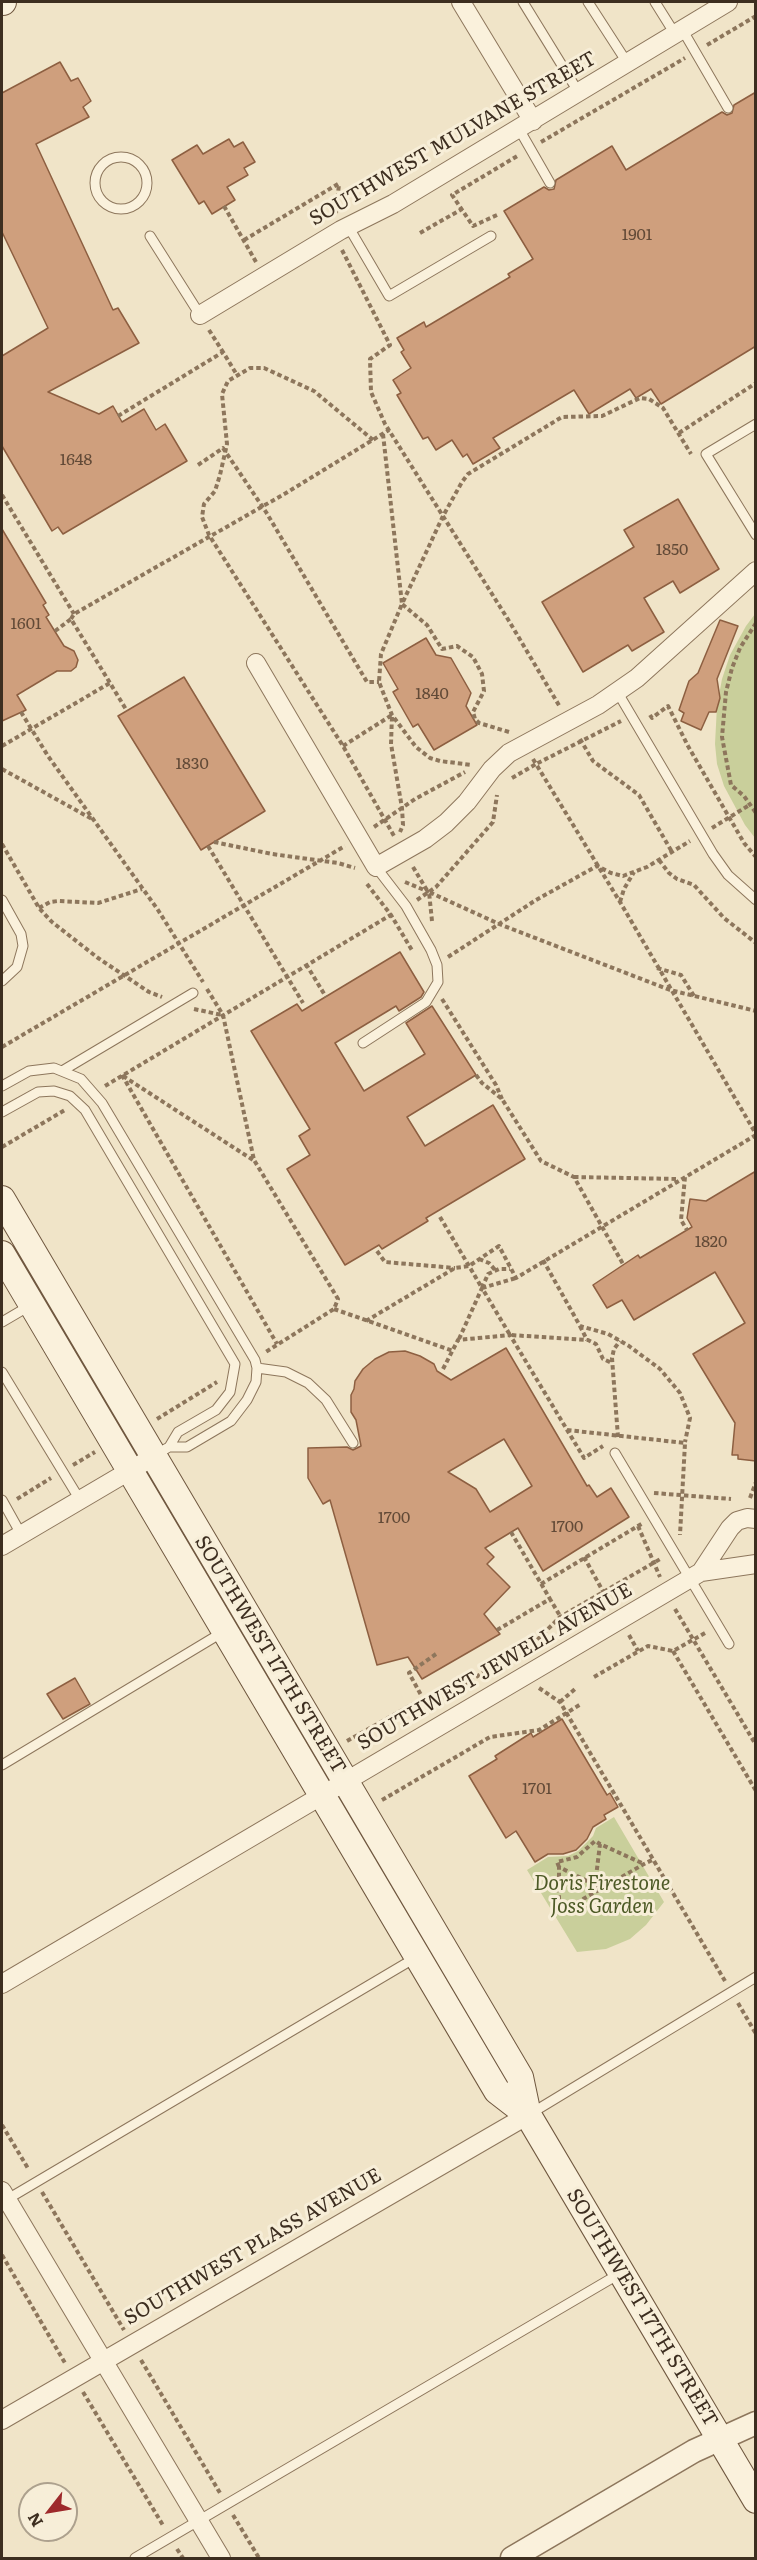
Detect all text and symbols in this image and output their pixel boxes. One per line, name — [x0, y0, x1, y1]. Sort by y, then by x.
street label: SOUTHWEST MULVANE STREET — [305, 47, 601, 231]
house number: 1901 — [622, 225, 652, 245]
house number: 1648 — [60, 450, 92, 470]
house number: 1850 — [656, 540, 688, 560]
house number: 1601 — [11, 614, 41, 634]
house number: 1840 — [415, 684, 449, 704]
house number: 1830 — [175, 754, 209, 774]
house number: 1820 — [695, 1232, 727, 1252]
house number: 1700 — [378, 1508, 410, 1528]
house number: 1700 — [551, 1517, 583, 1537]
street label: SOUTHWEST 17TH STREET — [189, 1532, 351, 1778]
street label: SOUTHWEST JEWELL AVENUE — [353, 1578, 637, 1756]
house number: 1701 — [522, 1779, 552, 1799]
park label: Doris Firestone Joss Garden — [534, 1872, 670, 1919]
street label: SOUTHWEST PLASS AVENUE — [120, 2163, 386, 2331]
street label: SOUTHWEST 17TH STREET — [561, 2185, 723, 2431]
north arrow — [18, 2482, 78, 2542]
text: N — [21, 2508, 48, 2532]

